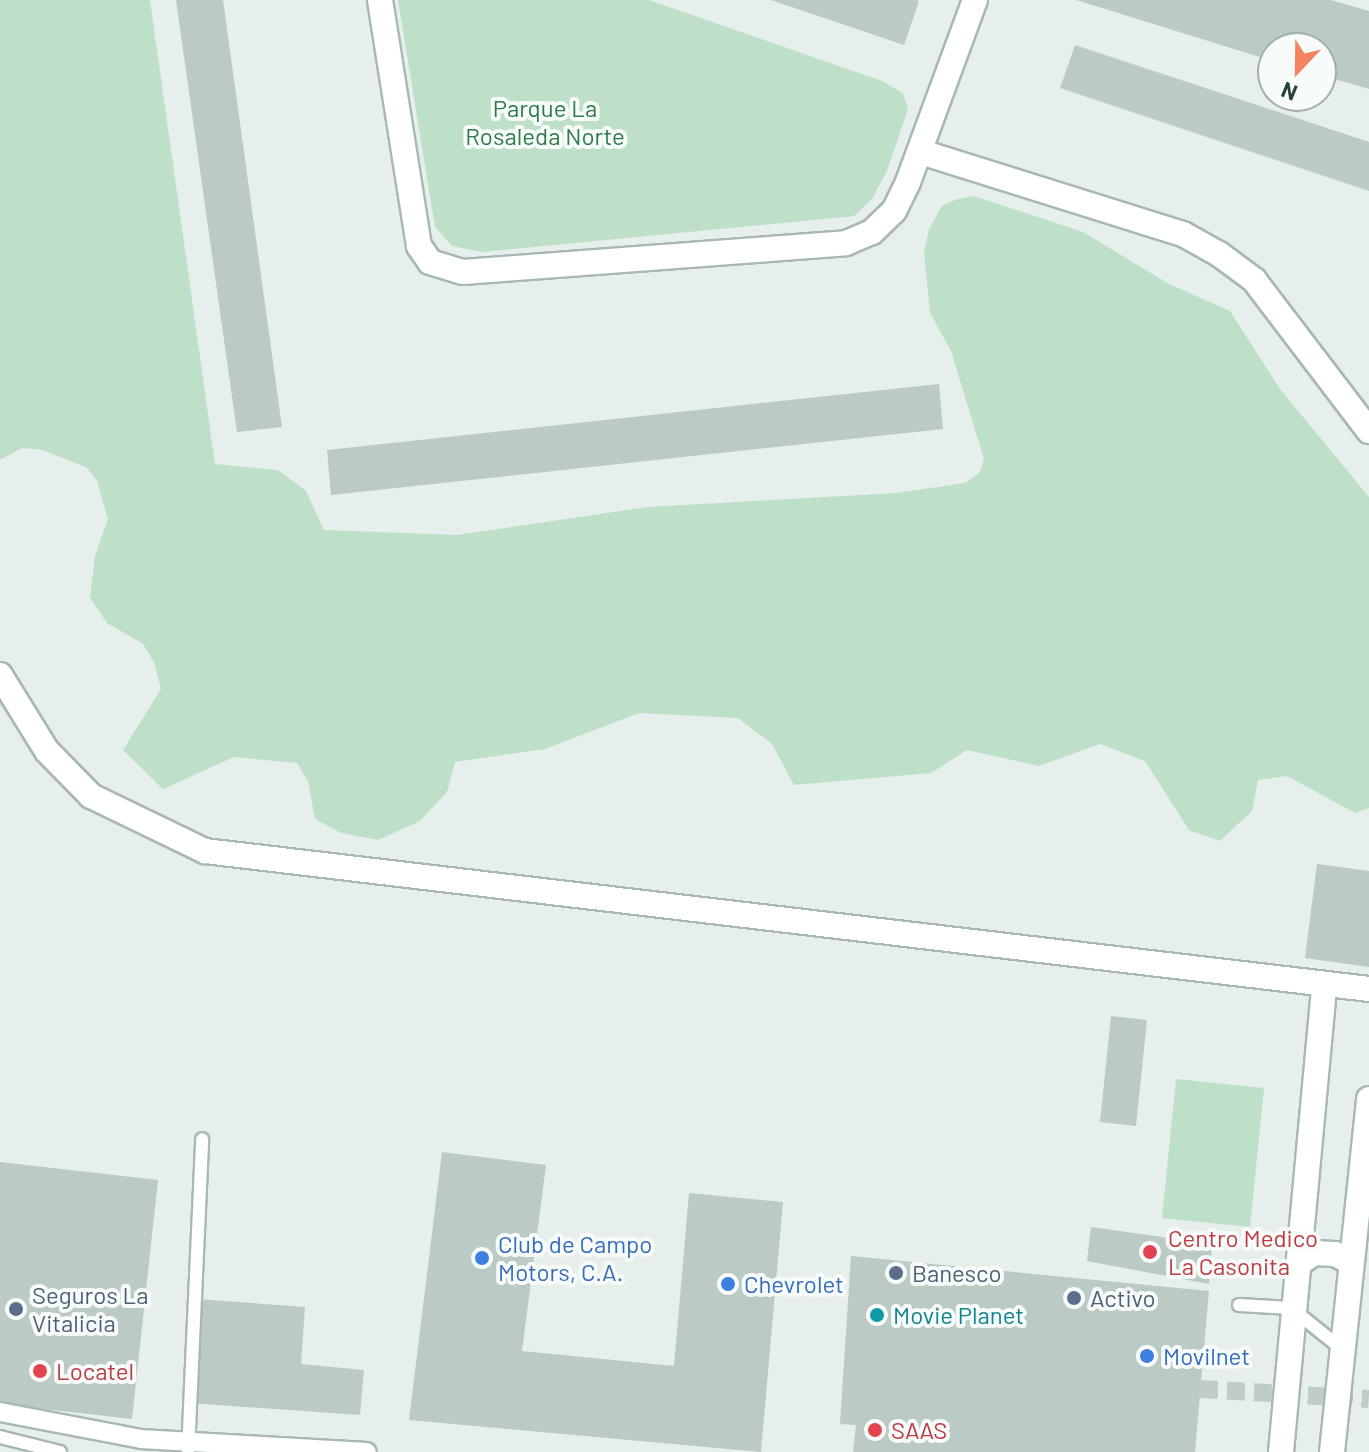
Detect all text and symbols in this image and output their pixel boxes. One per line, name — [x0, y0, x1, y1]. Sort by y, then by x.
north arrow — [1257, 32, 1337, 112]
text: N — [1277, 78, 1300, 107]
park label: Parque La Rosaleda Norte — [465, 94, 625, 150]
place label: Centro Medico La Casonita — [1168, 1224, 1318, 1280]
place label: Club de Campo Motors, C.A. — [498, 1230, 652, 1286]
marker: Centro Medico La Casonita — [1139, 1241, 1161, 1263]
marker: Club de Campo Motors, C.A. — [473, 1249, 491, 1267]
place label: Banesco — [912, 1259, 1002, 1287]
marker: Banesco — [887, 1264, 905, 1282]
place label: Chevrolet — [744, 1270, 844, 1298]
marker: Chevrolet — [719, 1275, 737, 1293]
place label: Seguros La Vitalicia — [32, 1281, 148, 1337]
place label: Activo — [1090, 1284, 1156, 1312]
marker: Activo — [1065, 1289, 1083, 1307]
marker: Seguros La Vitalicia — [7, 1300, 25, 1318]
place label: Movie Planet — [893, 1301, 1024, 1329]
marker: Movie Planet — [868, 1306, 886, 1324]
place label: Movilnet — [1163, 1342, 1250, 1370]
marker: Movilnet — [1138, 1347, 1156, 1365]
place label: Locatel — [56, 1357, 134, 1385]
marker: Locatel — [31, 1362, 49, 1380]
place label: SAAS — [891, 1416, 947, 1444]
marker: SAAS — [866, 1421, 884, 1439]

